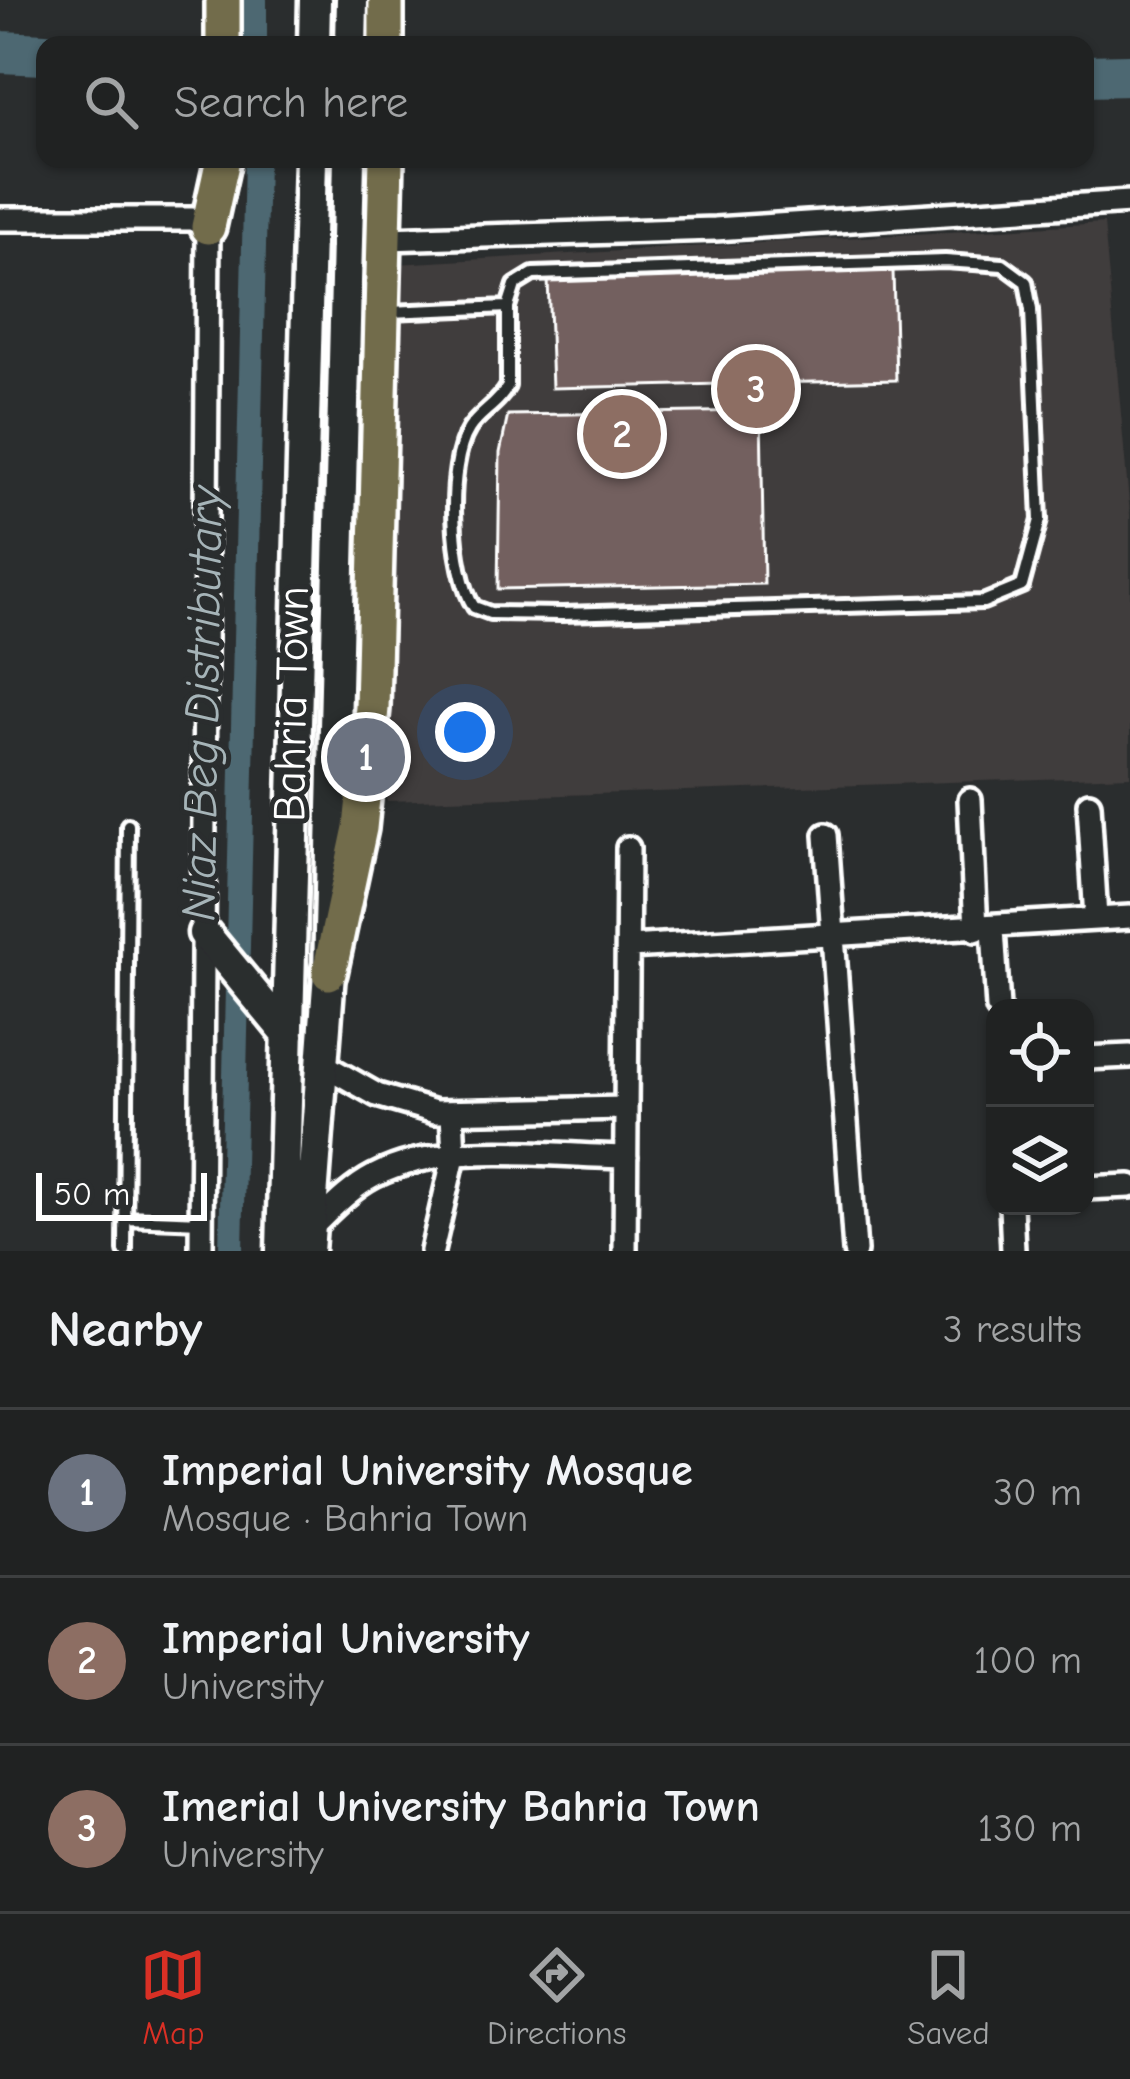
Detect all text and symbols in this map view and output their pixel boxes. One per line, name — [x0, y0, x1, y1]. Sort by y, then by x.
search box — [36, 36, 1094, 168]
icon: search — [78, 69, 144, 135]
text: Search here — [174, 76, 408, 128]
pin: 3 — [717, 344, 795, 434]
pin: 2 — [583, 389, 661, 479]
water label: Niaz Beg Distributary — [171, 484, 234, 922]
street label: Bahria Town — [263, 586, 319, 823]
your location — [435, 702, 495, 762]
pin: 1 — [327, 712, 405, 802]
map controls — [986, 999, 1094, 1215]
button: locate — [986, 999, 1094, 1107]
button: layers — [986, 1107, 1094, 1215]
scale bar — [36, 1167, 207, 1220]
text: 50 m — [54, 1175, 130, 1213]
text: Nearby — [48, 1300, 202, 1359]
text: 3 results — [943, 1307, 1082, 1352]
text: Imperial University Mosque — [162, 1444, 693, 1496]
text: 1 — [79, 1470, 95, 1515]
text: 30 m — [993, 1470, 1082, 1515]
text: Mosque · Bahria Town — [162, 1496, 528, 1541]
text: Imperial University — [162, 1612, 530, 1664]
text: 2 — [77, 1638, 97, 1683]
text: 100 m — [974, 1638, 1082, 1683]
text: University — [162, 1664, 324, 1709]
text: Imerial University Bahria Town — [162, 1780, 760, 1832]
text: 3 — [77, 1806, 97, 1851]
text: 130 m — [978, 1806, 1082, 1851]
text: University — [162, 1832, 324, 1877]
tab: Map — [140, 1942, 206, 2052]
tab: Directions — [487, 1942, 627, 2052]
tab: Saved — [907, 1942, 990, 2052]

